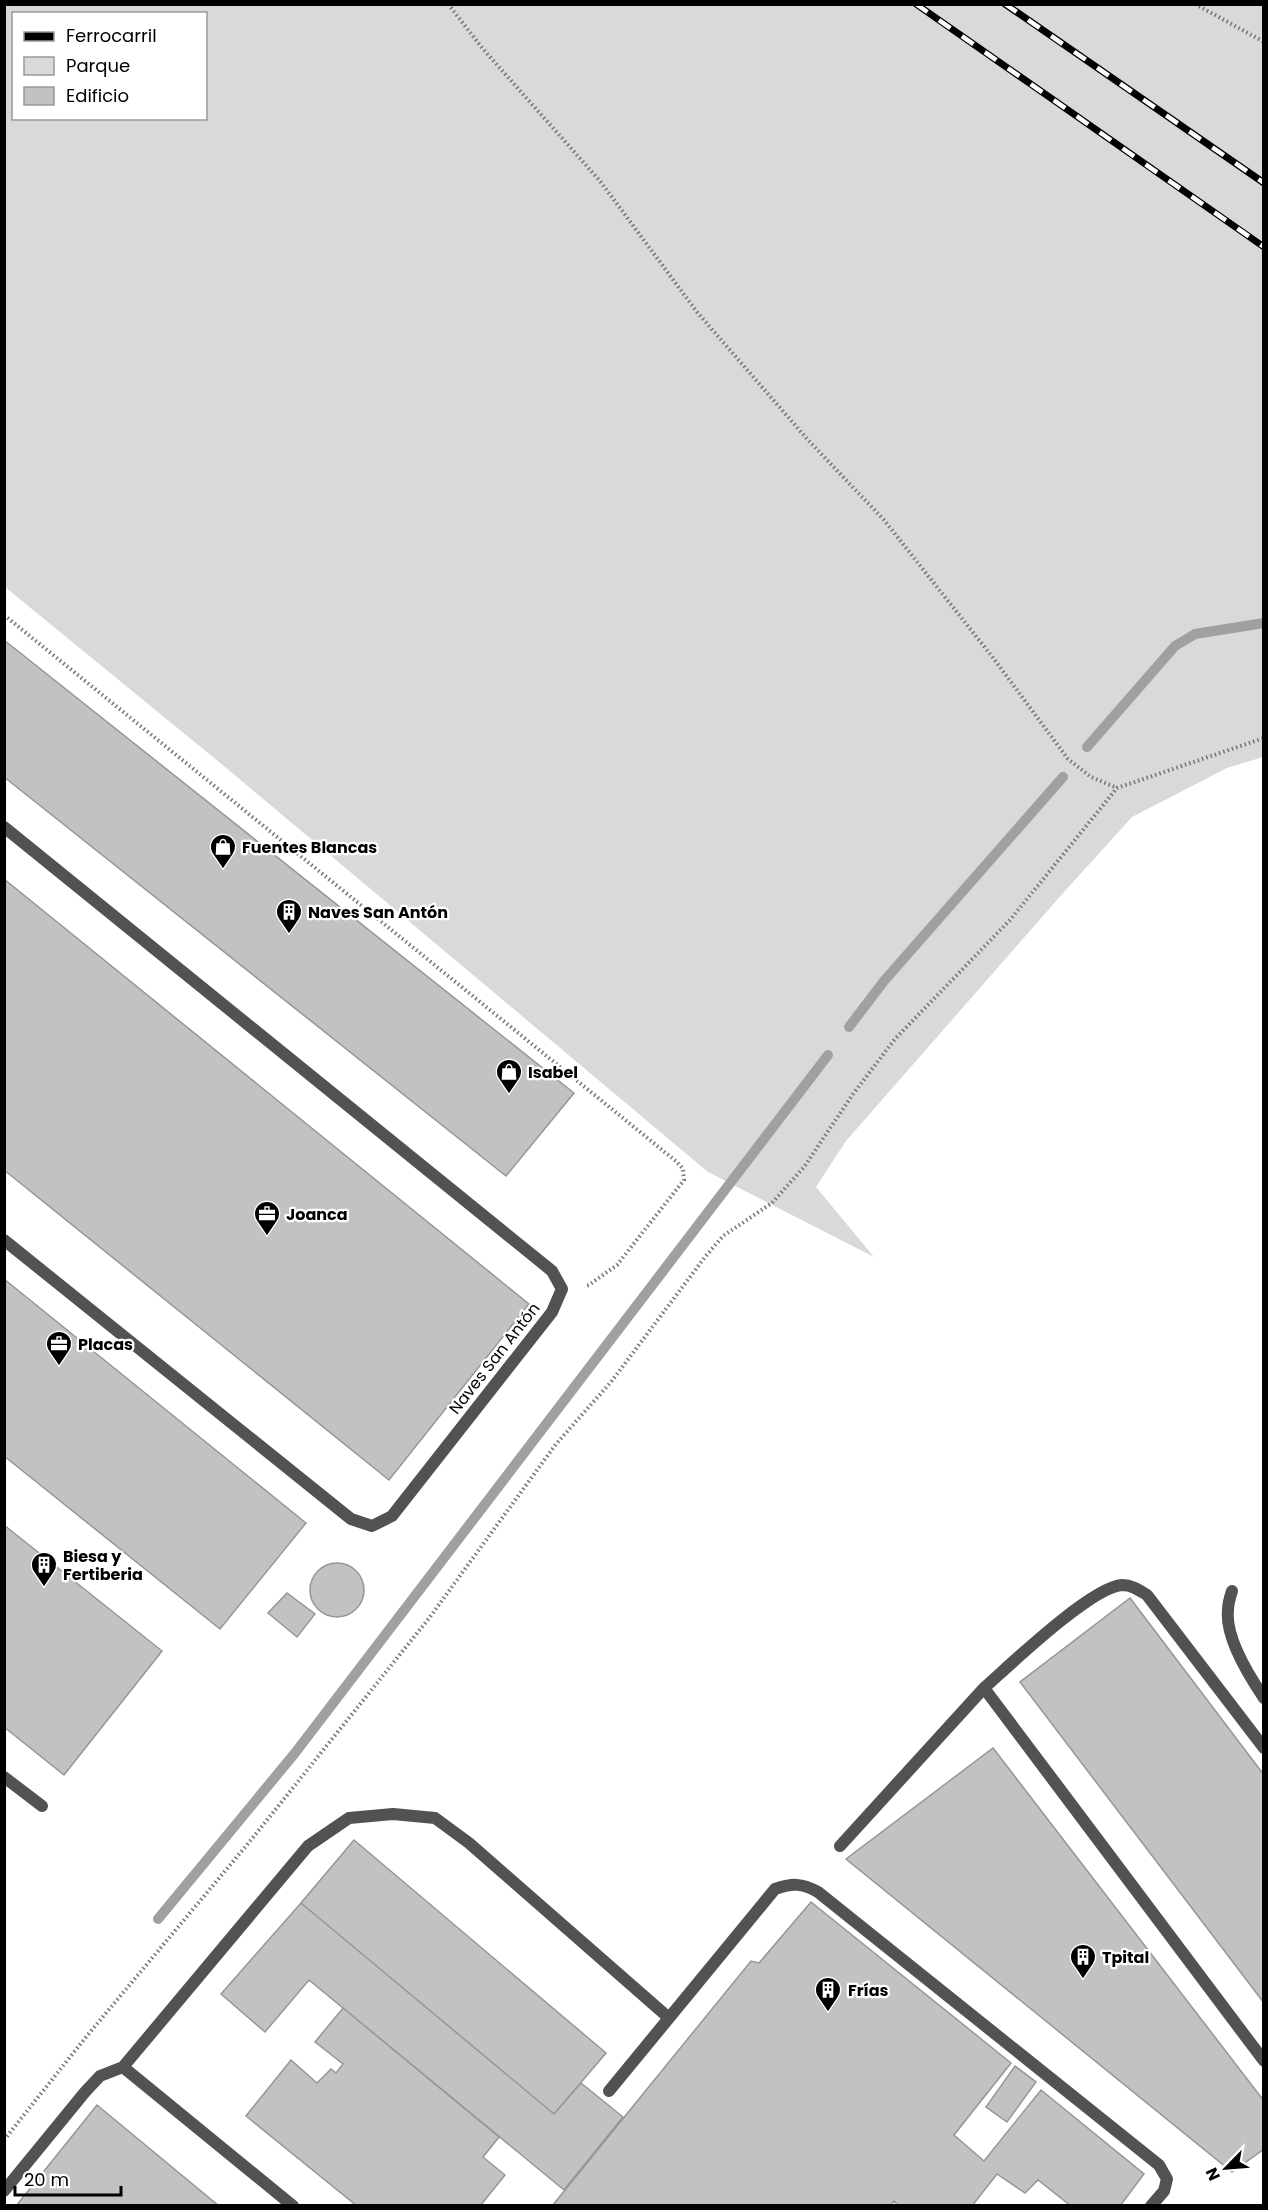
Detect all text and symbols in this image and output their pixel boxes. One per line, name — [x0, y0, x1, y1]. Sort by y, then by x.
legend — [12, 12, 207, 120]
text: Ferrocarril — [66, 23, 157, 48]
text: Parque — [66, 53, 130, 78]
text: Edificio — [66, 83, 129, 108]
shop icon: Fuentes Blancas — [208, 832, 238, 870]
place label: Fuentes Blancas — [242, 836, 377, 859]
building icon: Naves San Antón — [274, 897, 304, 935]
place label: Naves San Antón — [308, 901, 448, 924]
shop icon: Isabel — [494, 1057, 524, 1095]
place label: Isabel — [528, 1061, 578, 1084]
office icon: Joanca — [252, 1199, 282, 1237]
place label: Joanca — [286, 1203, 348, 1226]
street label: Naves San Antón — [444, 1298, 545, 1419]
office icon: Placas — [44, 1329, 74, 1367]
place label: Placas — [78, 1333, 133, 1356]
place label: Biesa y Fertiberia — [63, 1545, 143, 1586]
building icon: Biesa y Fertiberia — [29, 1550, 59, 1588]
building icon: Tpital — [1068, 1942, 1098, 1980]
place label: Tpital — [1102, 1946, 1149, 1969]
building icon: Frías — [813, 1975, 843, 2013]
place label: Frías — [848, 1979, 889, 2002]
north arrow — [1196, 2138, 1256, 2198]
scale bar — [15, 2159, 122, 2197]
text: N — [1200, 2164, 1226, 2184]
text: 20 m — [24, 2167, 69, 2192]

